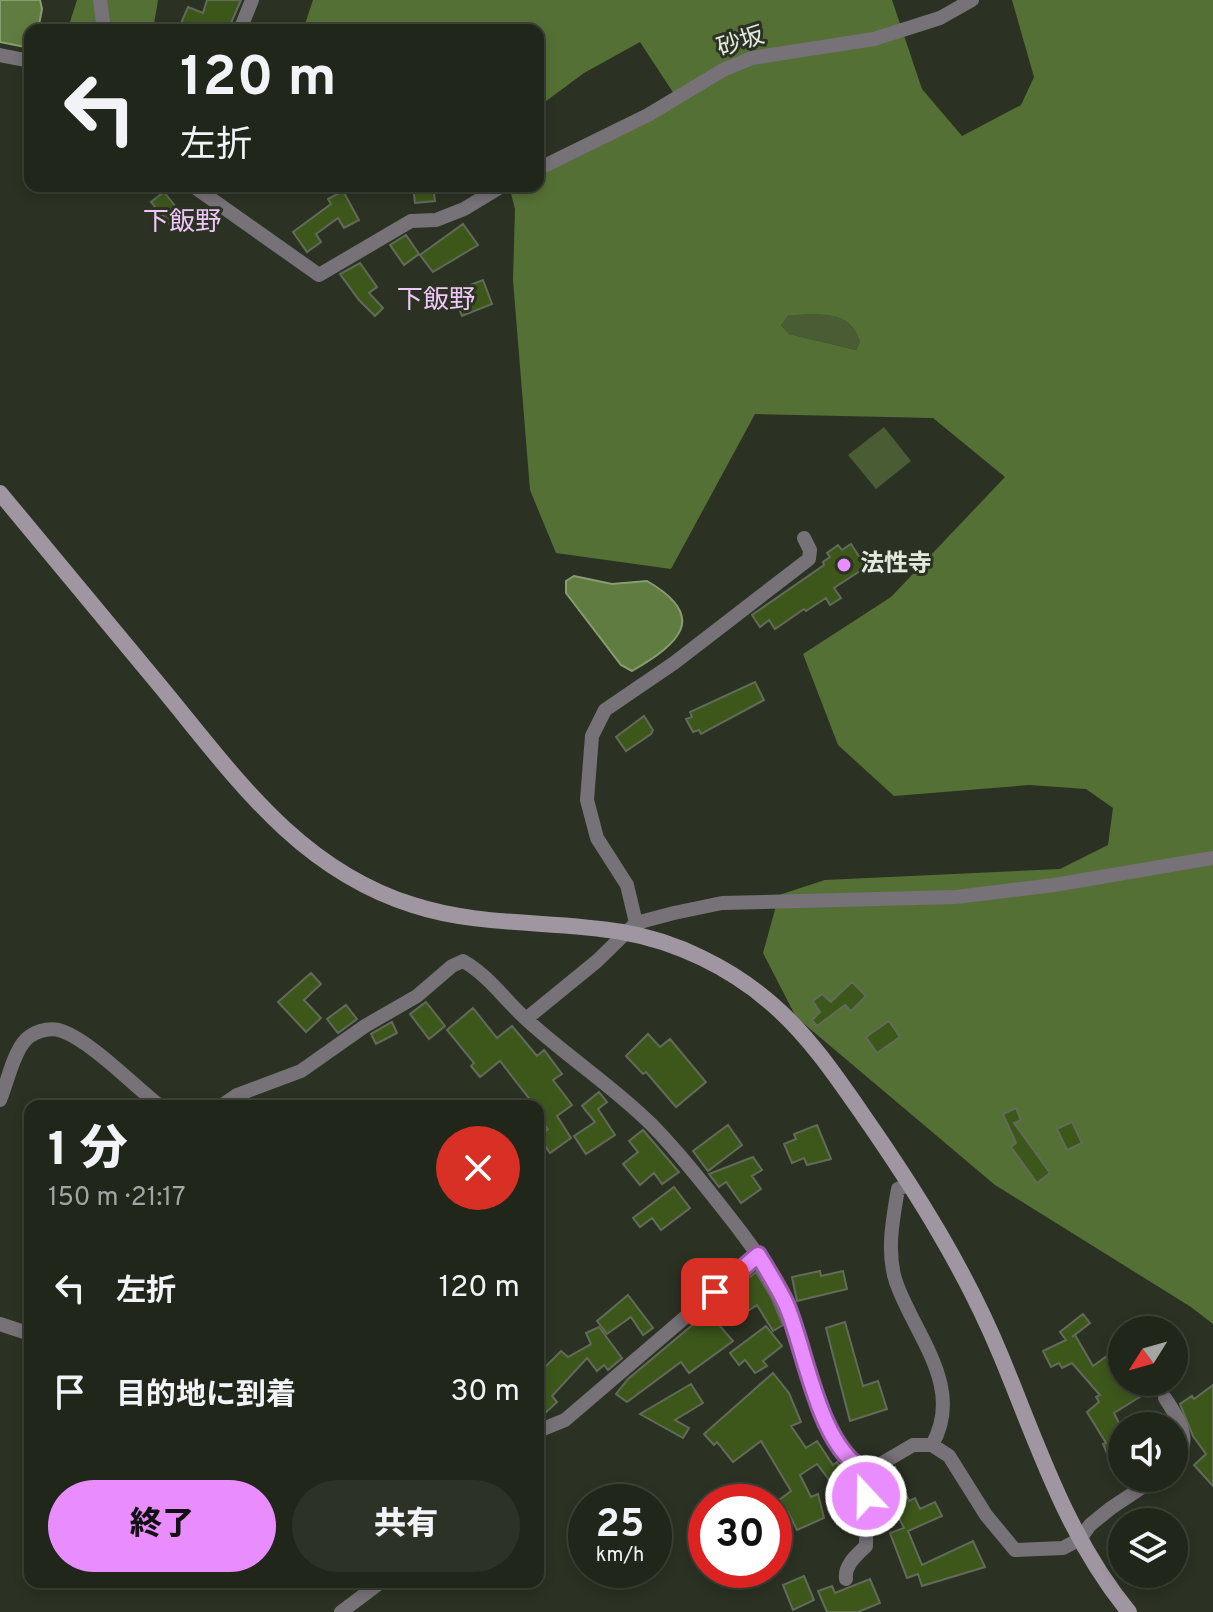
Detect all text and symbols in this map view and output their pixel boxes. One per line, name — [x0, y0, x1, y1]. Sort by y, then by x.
street label: 砂坂 — [714, 21, 768, 65]
text: 120 m — [180, 45, 337, 115]
icon: left — [48, 56, 152, 160]
text: 左折 — [180, 124, 252, 170]
district label: 下飯野 — [143, 207, 221, 240]
district label: 下飯野 — [397, 285, 475, 318]
place label: 法性寺 — [860, 550, 932, 580]
marker: 法性寺 — [835, 556, 853, 574]
text: 1 分 — [48, 1122, 128, 1182]
button: close — [436, 1126, 520, 1210]
text: 150 m · 21:17 — [48, 1182, 185, 1215]
pin — [681, 1258, 749, 1326]
icon: left — [48, 1266, 92, 1310]
text: 120 m — [439, 1270, 520, 1307]
icon: arrive — [693, 1270, 737, 1314]
text: 左折 — [116, 1274, 176, 1311]
north arrow — [1108, 1316, 1188, 1396]
map controls — [1108, 1316, 1188, 1588]
icon: arrive — [48, 1370, 92, 1414]
text: 30 m — [451, 1374, 520, 1411]
text: 目的地に到着 — [116, 1378, 296, 1415]
button: sound — [1108, 1412, 1188, 1492]
position arrow — [824, 1454, 908, 1538]
button: 終了 — [48, 1480, 276, 1572]
button: 共有 — [292, 1480, 520, 1572]
speed limit sign: 30 — [688, 1484, 792, 1588]
text: 25 — [596, 1501, 644, 1551]
button: layers — [1108, 1508, 1188, 1588]
text: km/h — [596, 1543, 644, 1569]

